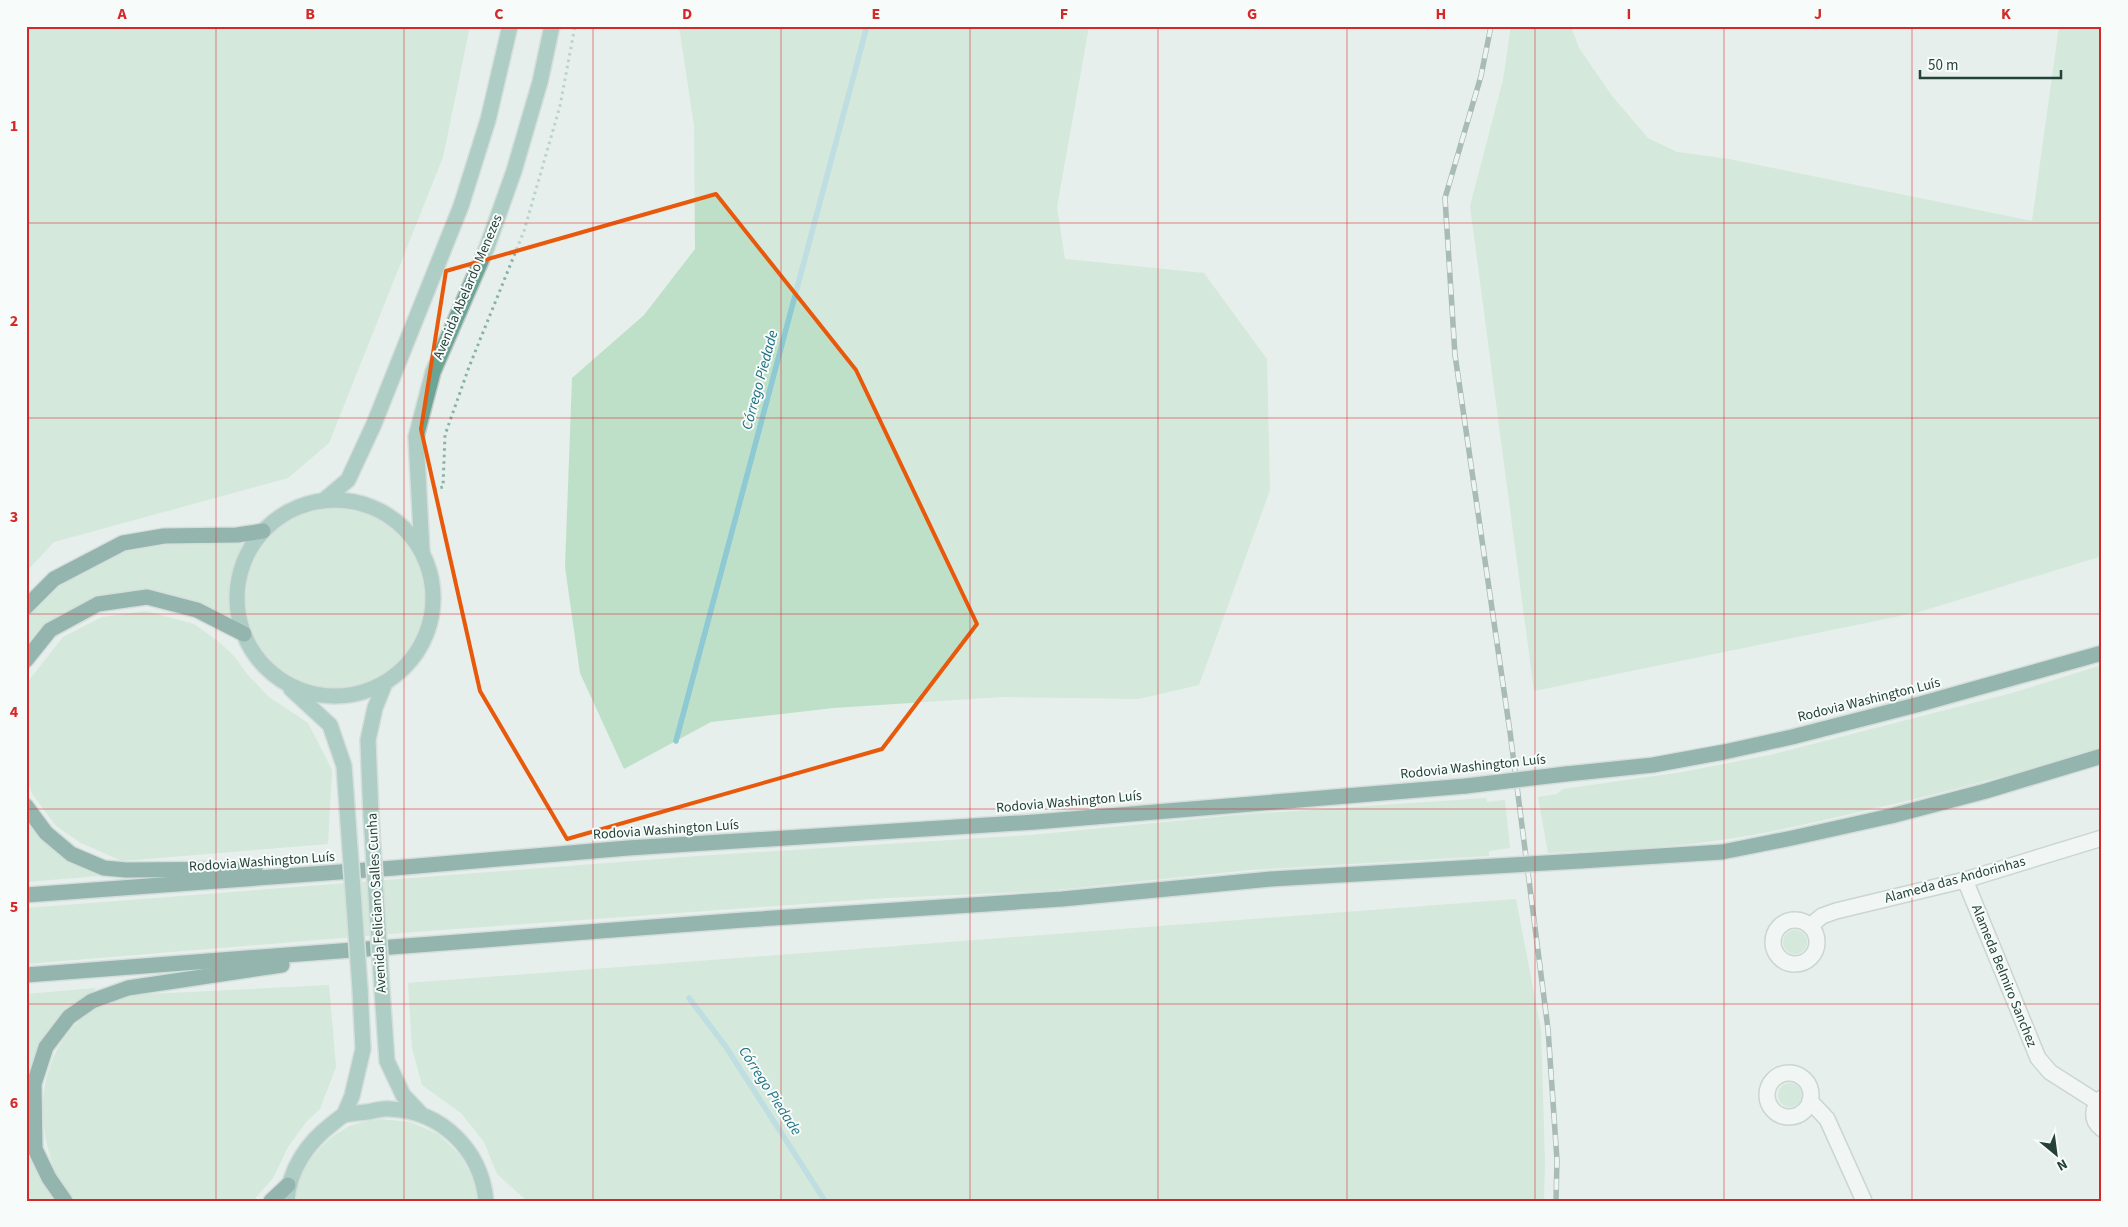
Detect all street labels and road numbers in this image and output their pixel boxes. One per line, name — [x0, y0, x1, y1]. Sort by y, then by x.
street label: Avenida Abelardo Menezes — [428, 211, 508, 363]
street label: Rodovia Washington Luís — [1796, 673, 1942, 727]
street label: Rodovia Washington Luís — [1399, 749, 1547, 785]
street label: Rodovia Washington Luís — [995, 786, 1143, 818]
street label: Avenida Feliciano Salles Cunha — [362, 812, 392, 994]
street label: Rodovia Washington Luís — [592, 815, 740, 845]
street label: Rodovia Washington Luís — [188, 847, 336, 877]
street label: Alameda das Andorinhas — [1882, 852, 2028, 908]
street label: Alameda Belmiro Sanchez — [1966, 902, 2042, 1050]

